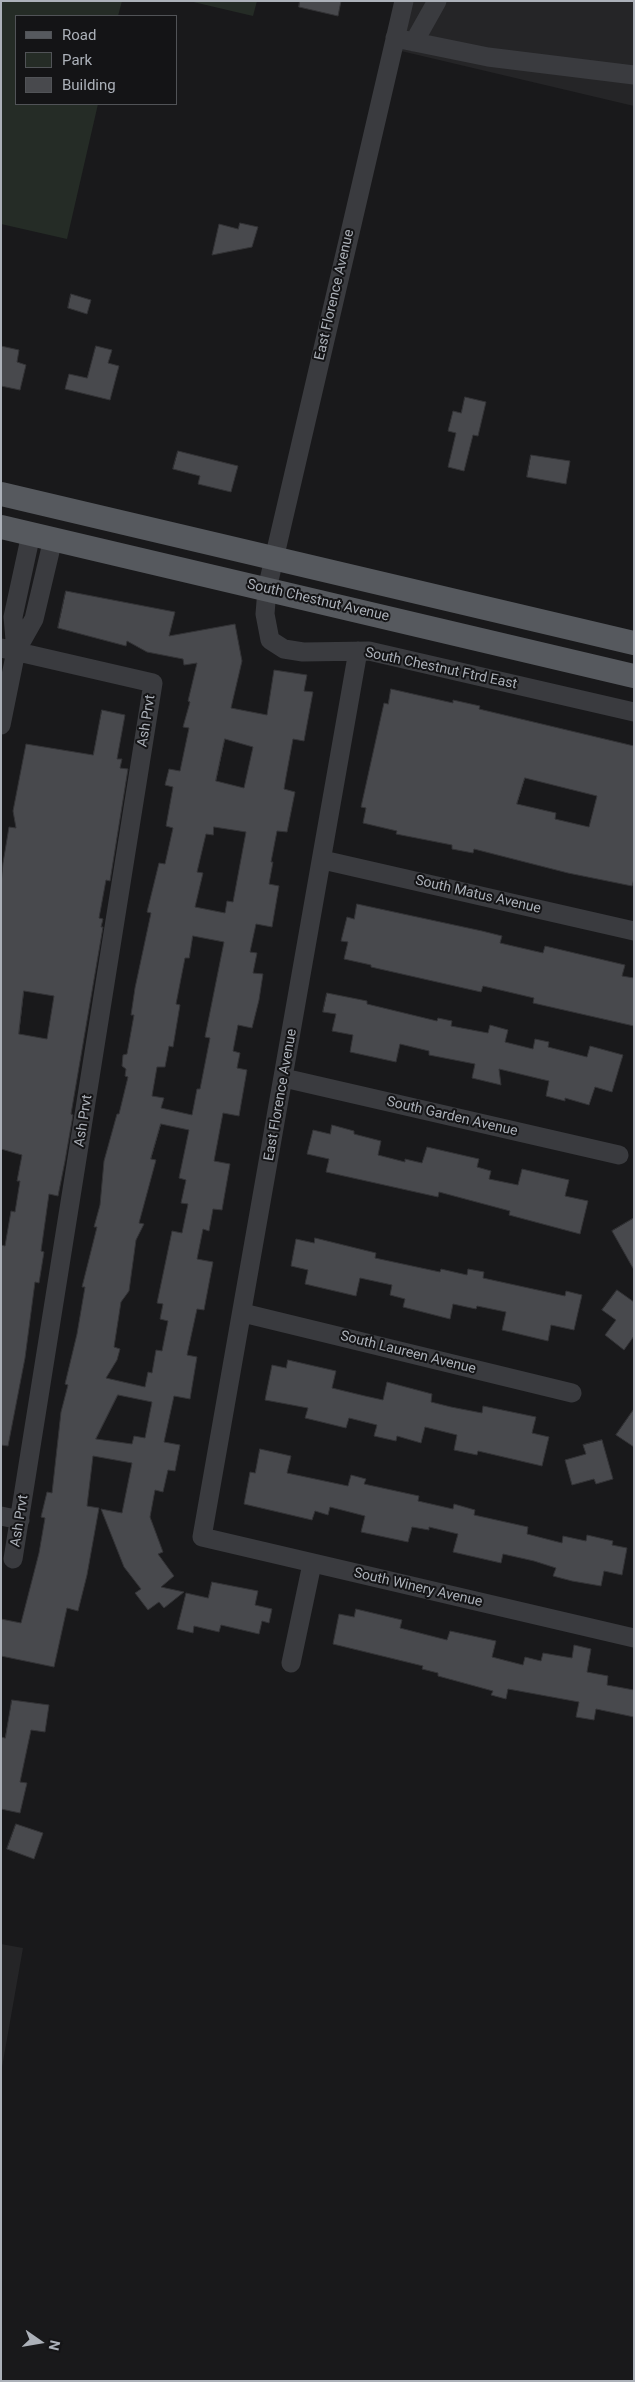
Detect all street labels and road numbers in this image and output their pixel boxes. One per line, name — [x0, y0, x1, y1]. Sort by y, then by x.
street label: East Florence Avenue — [312, 228, 358, 362]
street label: South Chestnut Avenue — [245, 576, 391, 626]
street label: South Chestnut Ftrd East — [363, 645, 519, 693]
street label: Ash Prvt — [135, 694, 159, 748]
street label: South Matus Avenue — [414, 872, 542, 918]
street label: East Florence Avenue — [261, 1028, 301, 1162]
street label: Ash Prvt — [72, 1094, 96, 1148]
street label: South Garden Avenue — [385, 1094, 519, 1140]
street label: South Laureen Avenue — [338, 1328, 478, 1378]
street label: Ash Prvt — [8, 1494, 32, 1548]
street label: South Winery Avenue — [352, 1565, 484, 1611]

